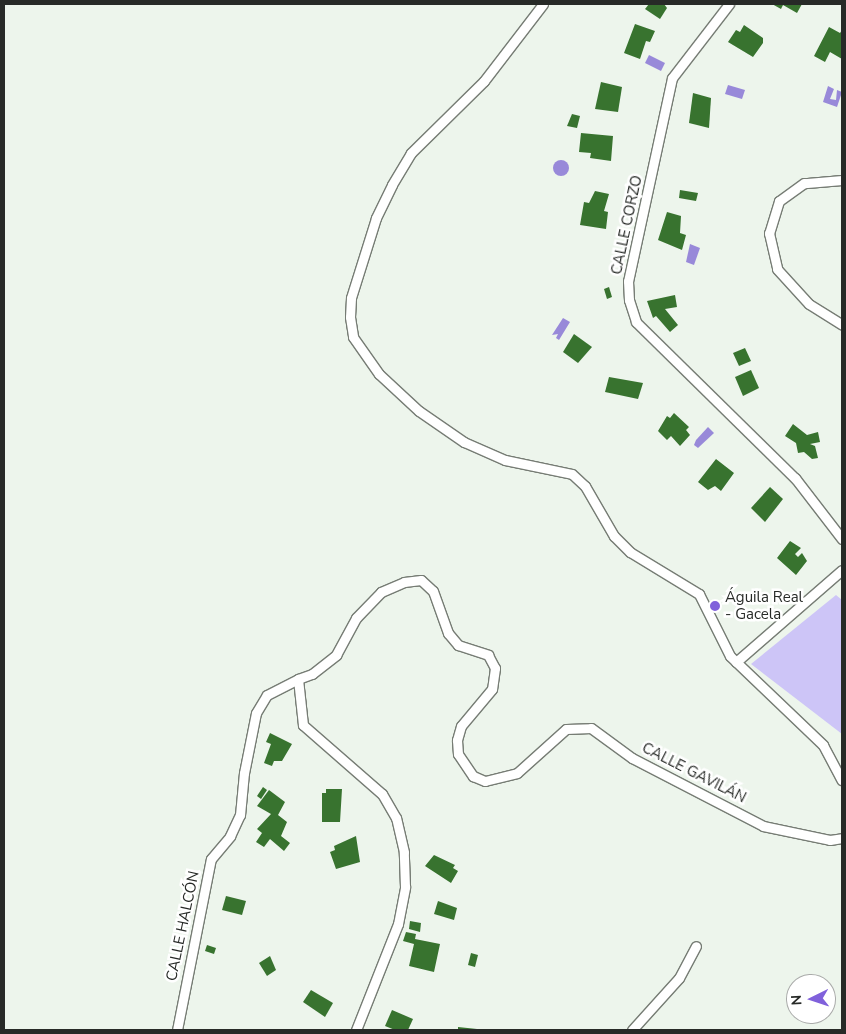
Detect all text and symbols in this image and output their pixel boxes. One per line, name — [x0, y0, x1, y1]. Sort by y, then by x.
street label: CALLE CORZO — [608, 174, 646, 276]
place label: Águila Real - Gacela — [725, 588, 803, 623]
marker: Águila Real - Gacela — [709, 600, 721, 612]
street label: CALLE GAVILÁN — [639, 739, 749, 807]
street label: CALLE HALCÓN — [163, 869, 203, 983]
north arrow — [786, 974, 836, 1024]
text: N — [787, 994, 806, 1006]

